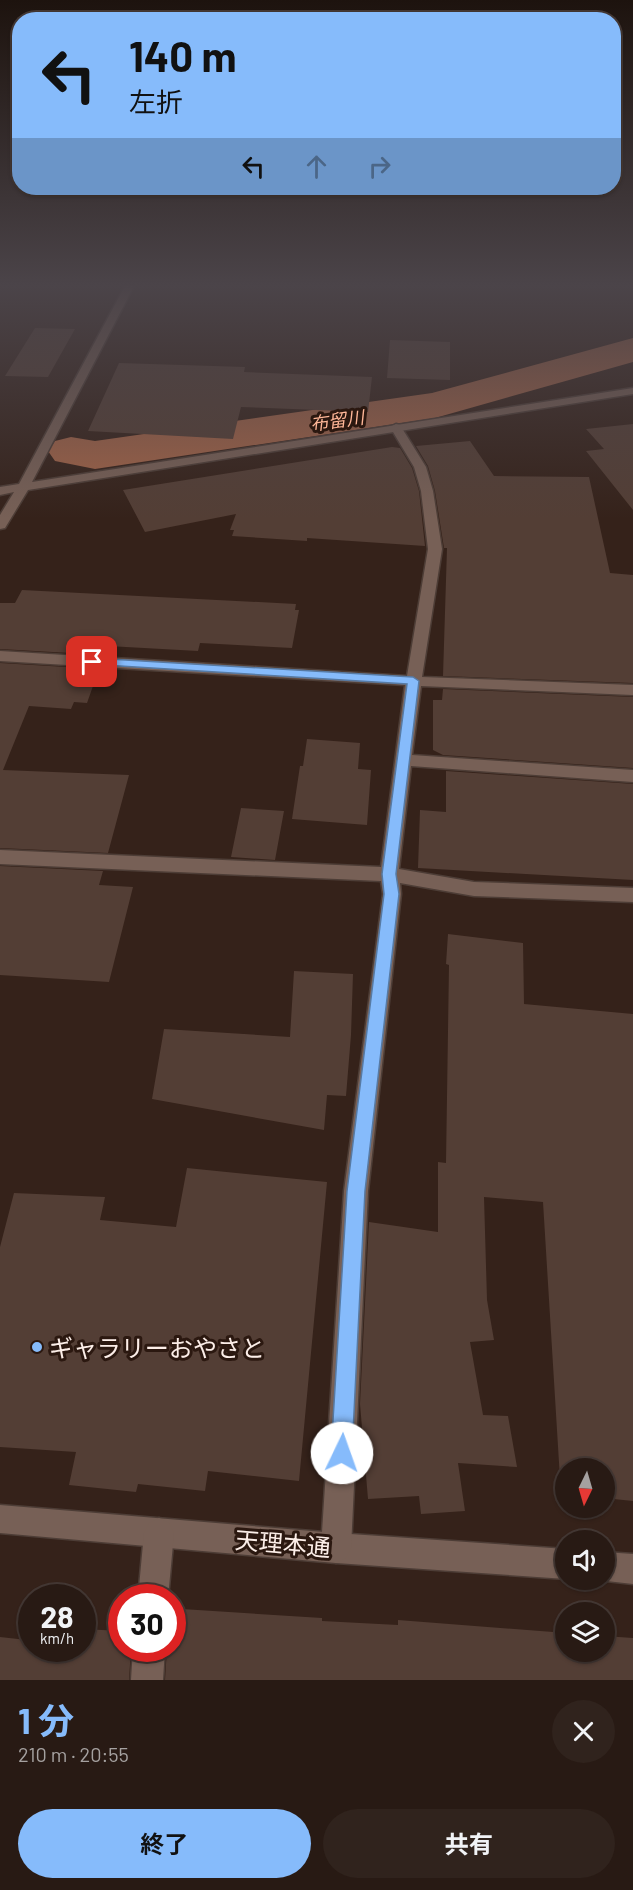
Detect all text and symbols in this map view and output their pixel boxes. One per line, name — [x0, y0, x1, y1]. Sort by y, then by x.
text: 140 m — [129, 30, 237, 80]
icon: left — [30, 36, 108, 114]
text: 左折 — [129, 85, 183, 117]
icon: left — [237, 150, 270, 183]
icon: ahead — [300, 150, 333, 183]
icon: right — [363, 150, 396, 183]
water label: 布留川 — [309, 405, 367, 435]
pin — [66, 636, 117, 687]
icon: arrive — [75, 645, 108, 678]
place label: ギャラリーおやさと — [49, 1333, 265, 1362]
marker: ギャラリーおやさと — [30, 1340, 44, 1354]
position arrow — [310, 1421, 374, 1485]
north arrow — [555, 1458, 615, 1518]
map controls — [555, 1458, 615, 1662]
street label: 天理本通 — [234, 1524, 332, 1562]
button: sound — [555, 1530, 615, 1590]
speed limit sign: 30 — [108, 1584, 186, 1662]
text: 28 — [40, 1598, 74, 1634]
button: layers — [555, 1602, 615, 1662]
text: km/h — [40, 1629, 74, 1647]
text: 1 分 — [18, 1698, 74, 1741]
button: close — [552, 1700, 615, 1763]
text: 210 m · 20:55 — [18, 1742, 129, 1766]
button: 終了 — [18, 1809, 311, 1878]
button: 共有 — [323, 1809, 615, 1878]

